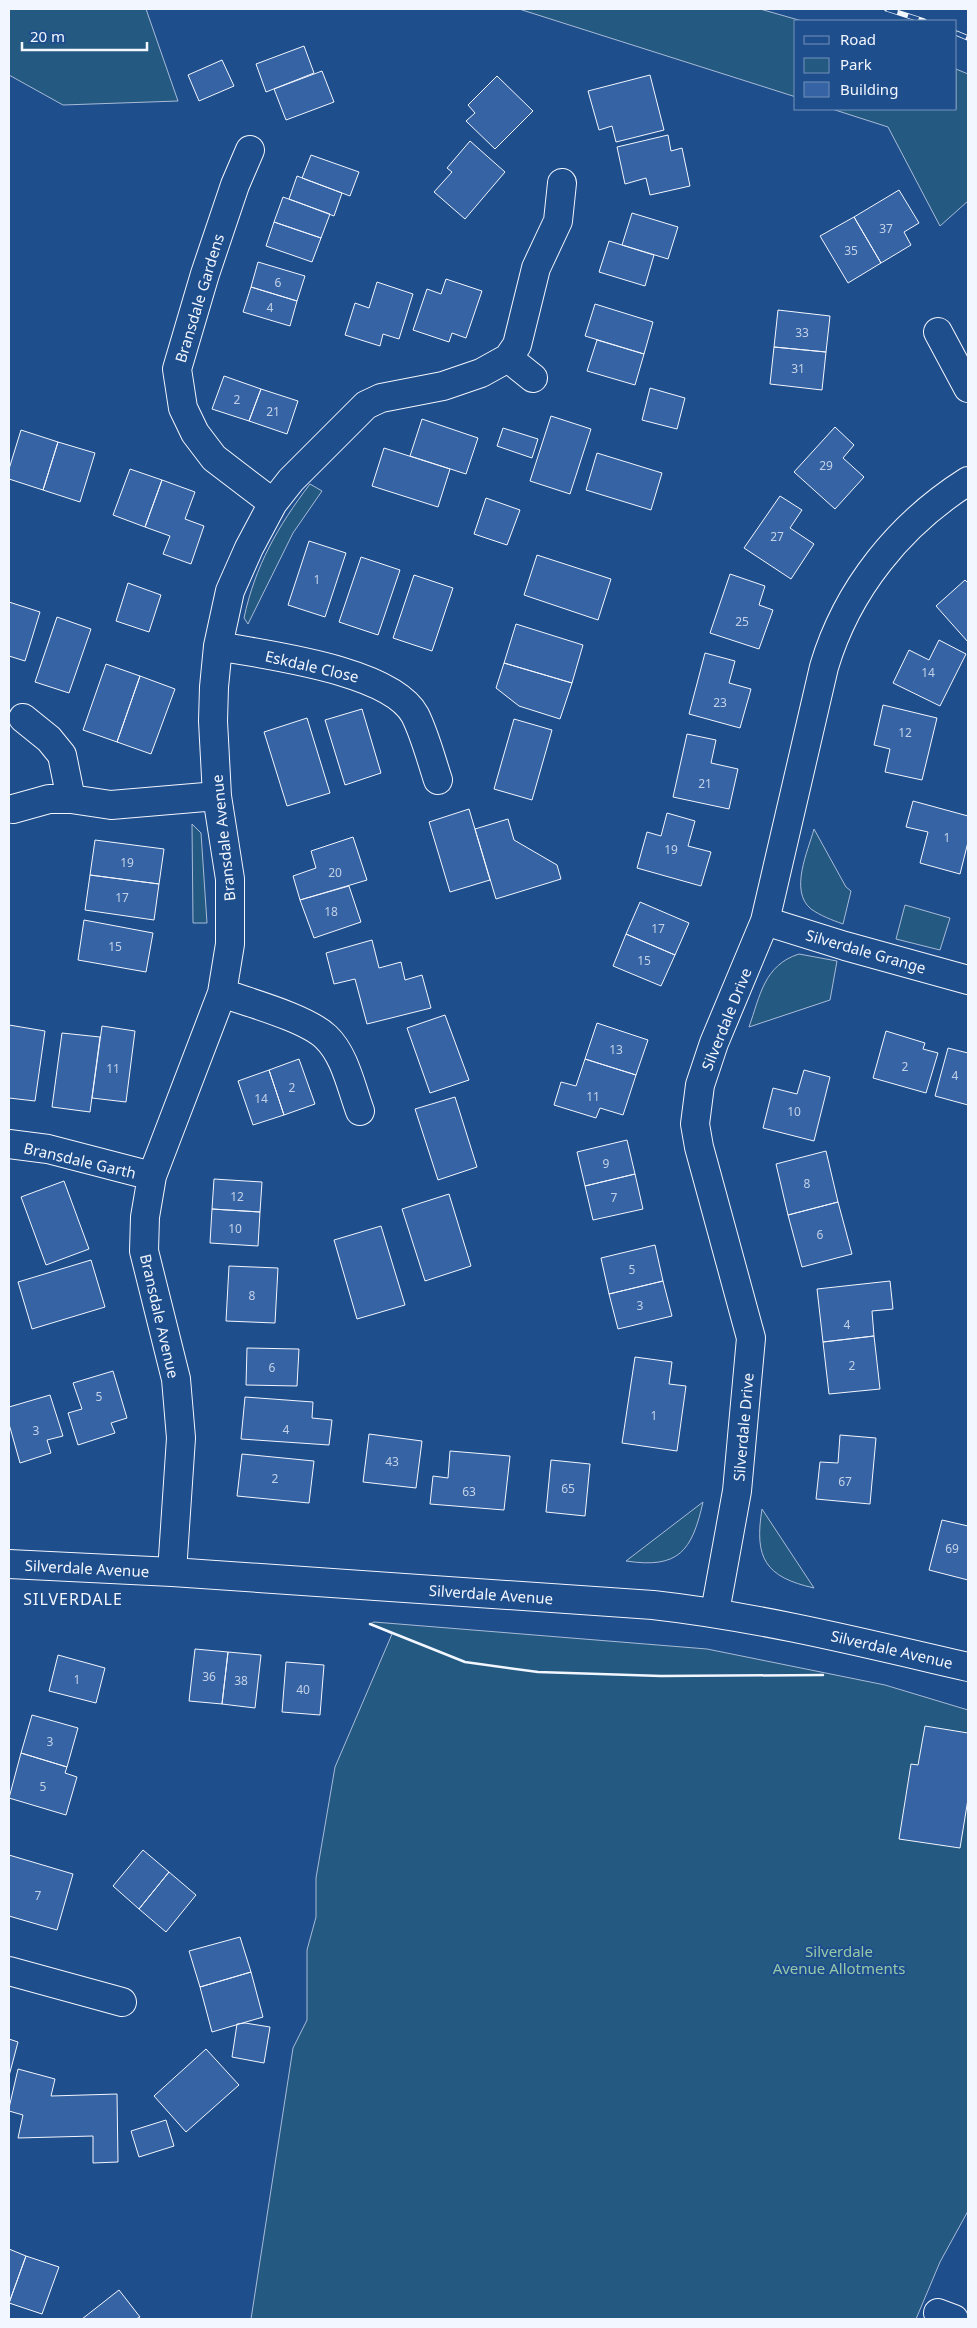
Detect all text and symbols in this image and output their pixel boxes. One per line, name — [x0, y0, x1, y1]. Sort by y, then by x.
scale bar — [22, 20, 148, 52]
legend — [794, 20, 957, 110]
text: 20 m — [30, 26, 65, 46]
text: Road — [840, 29, 876, 49]
text: Park — [840, 54, 872, 74]
text: Building — [840, 79, 898, 99]
house number: 37 — [879, 220, 893, 237]
street label: Bransdale Gardens — [170, 231, 228, 365]
house number: 35 — [844, 242, 858, 259]
house number: 6 — [275, 274, 282, 291]
house number: 4 — [267, 299, 274, 316]
house number: 33 — [795, 324, 809, 341]
house number: 31 — [791, 360, 805, 377]
house number: 2 — [234, 391, 241, 408]
house number: 21 — [266, 403, 280, 420]
house number: 29 — [819, 457, 833, 474]
house number: 27 — [770, 528, 784, 545]
house number: 1 — [314, 571, 320, 588]
house number: 25 — [735, 613, 749, 630]
street label: Eskdale Close — [263, 646, 361, 686]
house number: 14 — [921, 664, 935, 681]
house number: 23 — [713, 694, 727, 711]
house number: 12 — [898, 724, 912, 741]
street label: Bransdale Avenue — [206, 774, 240, 902]
house number: 21 — [698, 775, 712, 792]
house number: 1 — [944, 829, 950, 846]
house number: 19 — [664, 841, 678, 858]
house number: 19 — [120, 854, 134, 871]
house number: 20 — [328, 864, 342, 881]
house number: 17 — [115, 889, 129, 906]
house number: 18 — [324, 903, 338, 920]
house number: 17 — [651, 920, 665, 937]
street label: Silverdale Grange — [804, 924, 928, 978]
house number: 15 — [108, 938, 122, 955]
house number: 15 — [637, 952, 651, 969]
street label: Silverdale Drive — [696, 965, 756, 1073]
house number: 13 — [609, 1041, 623, 1058]
house number: 2 — [902, 1058, 909, 1075]
house number: 11 — [106, 1060, 120, 1077]
house number: 4 — [952, 1067, 959, 1084]
house number: 2 — [289, 1079, 296, 1096]
house number: 11 — [586, 1088, 600, 1105]
house number: 14 — [254, 1090, 268, 1107]
house number: 10 — [787, 1103, 801, 1120]
street label: Bransdale Garth — [22, 1137, 138, 1183]
house number: 9 — [603, 1155, 610, 1172]
house number: 8 — [804, 1175, 811, 1192]
house number: 12 — [230, 1188, 244, 1205]
house number: 7 — [611, 1189, 618, 1206]
house number: 10 — [228, 1220, 242, 1237]
house number: 6 — [817, 1226, 824, 1243]
street label: Bransdale Avenue — [136, 1252, 184, 1380]
house number: 5 — [629, 1261, 636, 1278]
house number: 8 — [249, 1287, 256, 1304]
house number: 3 — [637, 1297, 644, 1314]
house number: 4 — [844, 1316, 851, 1333]
house number: 2 — [849, 1357, 856, 1374]
house number: 6 — [269, 1359, 276, 1376]
street label: Silverdale Drive — [728, 1372, 758, 1482]
house number: 5 — [96, 1388, 103, 1405]
house number: 1 — [651, 1407, 657, 1424]
house number: 4 — [283, 1421, 290, 1438]
house number: 3 — [33, 1422, 40, 1439]
house number: 43 — [385, 1453, 399, 1470]
house number: 2 — [272, 1470, 279, 1487]
house number: 67 — [838, 1473, 852, 1490]
house number: 65 — [561, 1480, 575, 1497]
house number: 63 — [462, 1483, 476, 1500]
house number: 69 — [945, 1540, 959, 1557]
street label: Silverdale Avenue — [24, 1555, 150, 1581]
street label: Silverdale Avenue — [428, 1580, 554, 1608]
district label: SILVERDALE — [23, 1588, 123, 1610]
street label: Silverdale Avenue — [829, 1625, 955, 1673]
house number: 36 — [202, 1668, 216, 1685]
house number: 1 — [74, 1671, 80, 1688]
house number: 38 — [234, 1672, 248, 1689]
house number: 40 — [296, 1681, 310, 1698]
house number: 3 — [47, 1733, 54, 1750]
house number: 5 — [40, 1778, 47, 1795]
house number: 7 — [35, 1887, 42, 1904]
park label: Silverdale Avenue Allotments — [773, 1941, 905, 1978]

